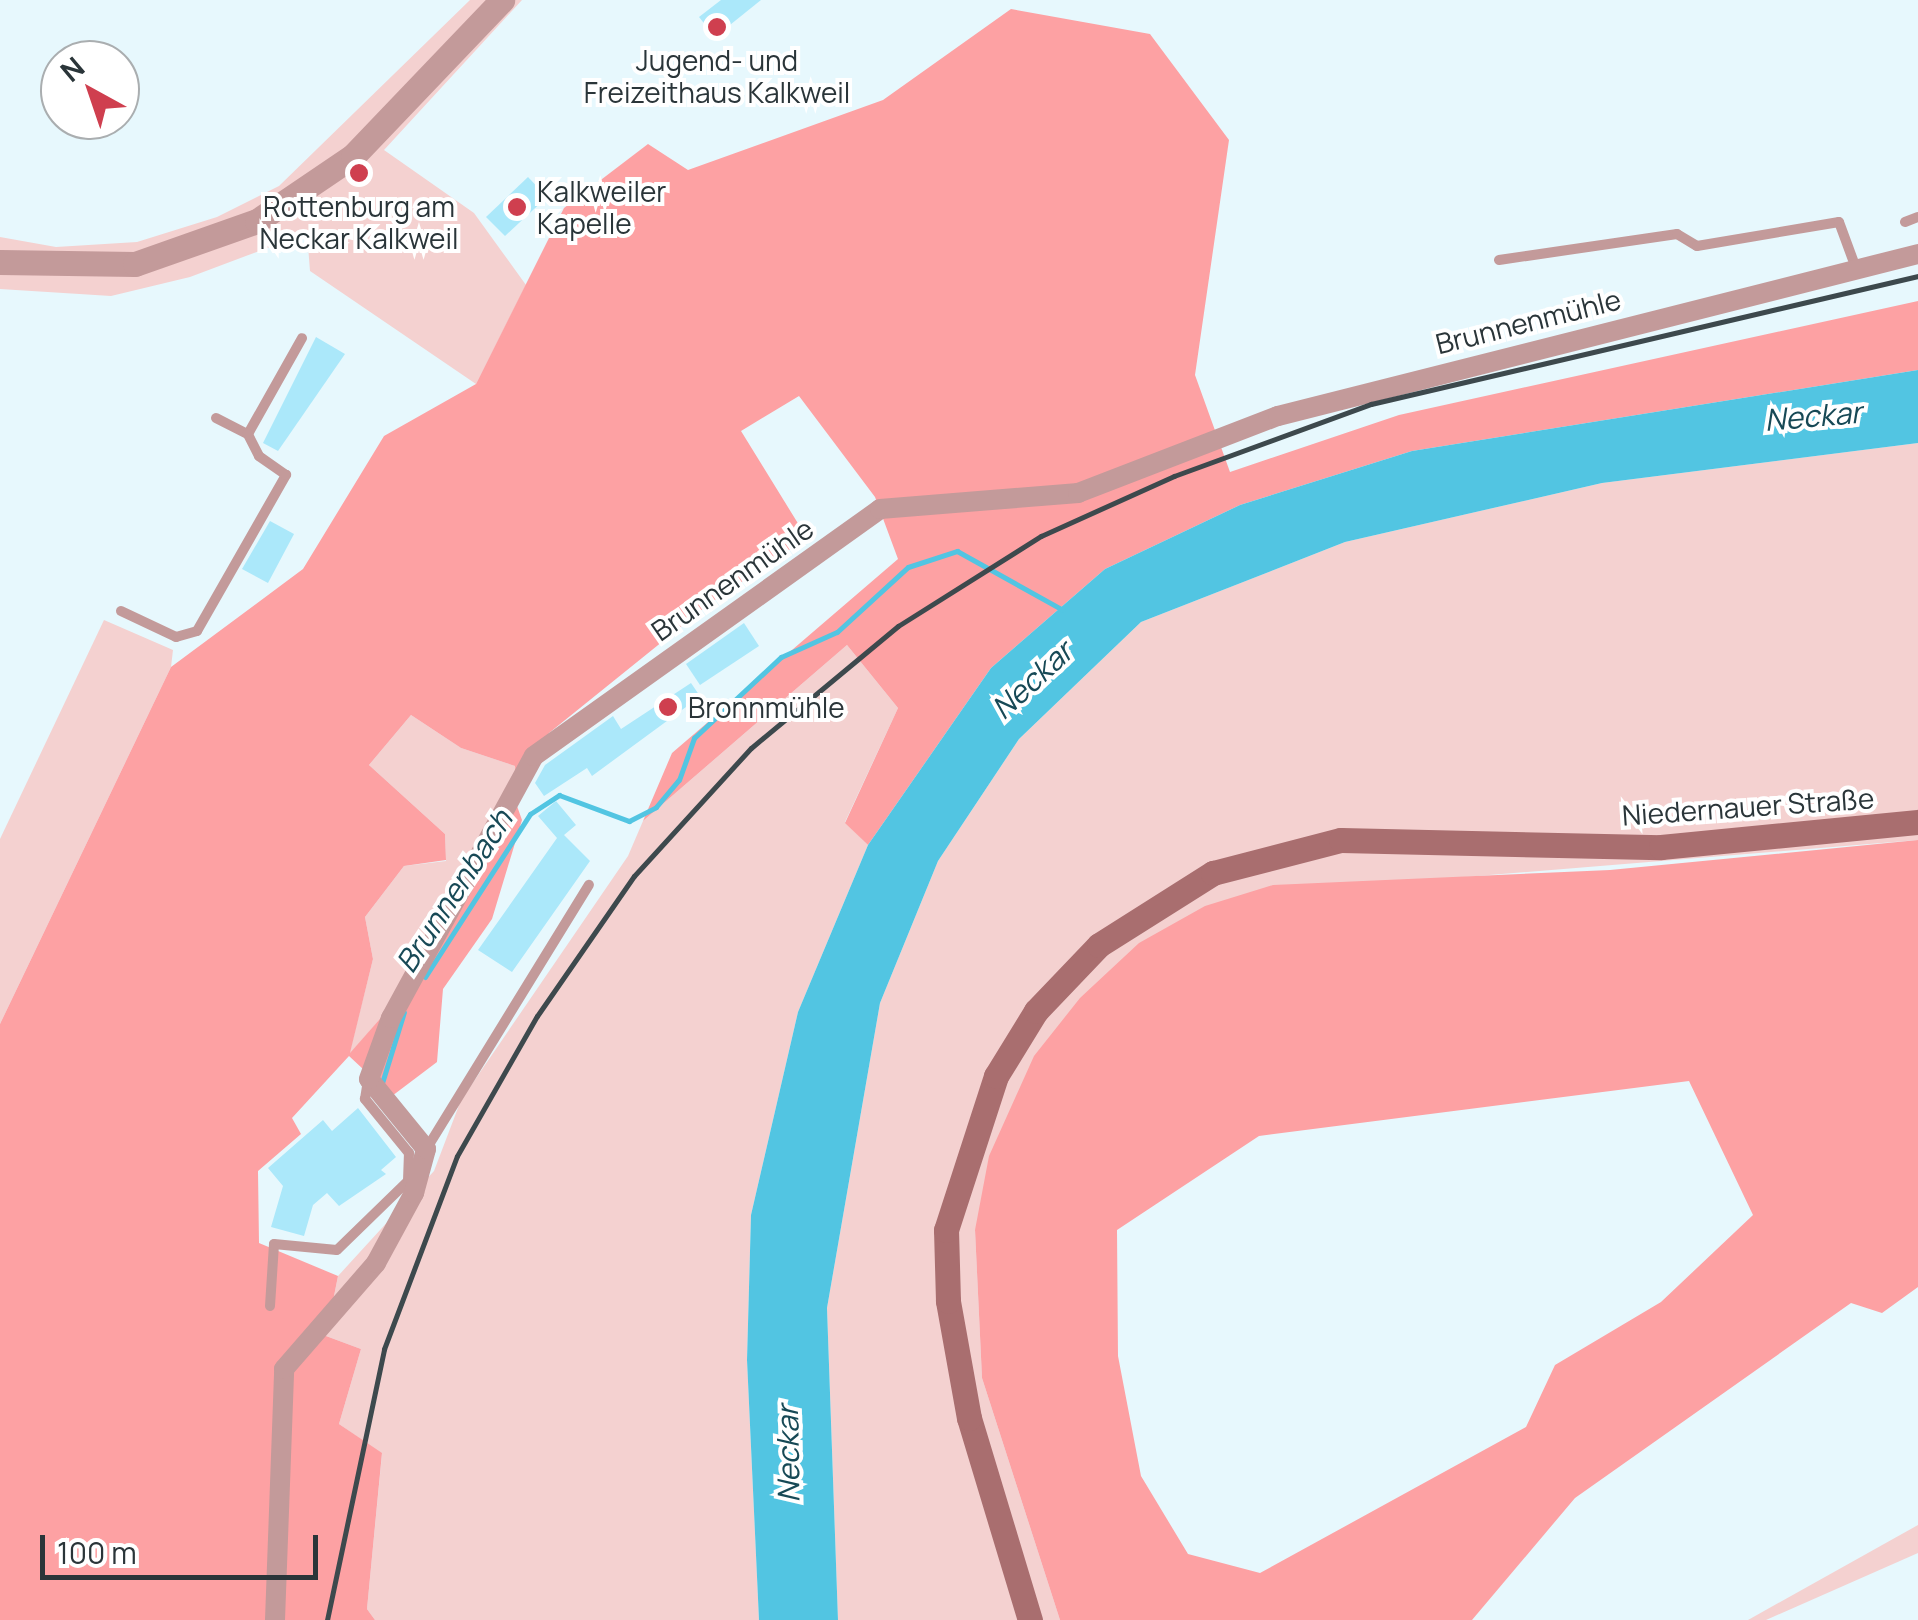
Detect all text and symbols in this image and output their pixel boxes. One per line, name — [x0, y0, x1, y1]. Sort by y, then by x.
marker: Jugend- und Freizeithaus Kalkweil — [706, 16, 728, 38]
north arrow — [40, 40, 140, 140]
place label: Jugend- und Freizeithaus Kalkweil — [584, 43, 850, 109]
text: N — [52, 48, 92, 90]
marker: Rottenburg am Neckar Kalkweil — [348, 162, 370, 184]
place label: Kalkweiler Kapelle — [537, 174, 666, 240]
place label: Rottenburg am Neckar Kalkweil — [259, 189, 459, 255]
marker: Kalkweiler Kapelle — [506, 196, 528, 218]
street label: Brunnenmühle — [1432, 282, 1624, 360]
water label: Neckar — [1763, 394, 1863, 438]
street label: Brunnenmühle — [645, 511, 819, 647]
water label: Neckar — [984, 634, 1080, 726]
place label: Bronnmühle — [688, 690, 845, 724]
marker: Bronnmühle — [657, 696, 679, 718]
street label: Niedernauer Straße — [1621, 780, 1875, 832]
water label: Brunnenbach — [388, 803, 520, 979]
water label: Neckar — [769, 1405, 807, 1503]
scale bar — [45, 1515, 322, 1577]
text: 100 m — [57, 1532, 137, 1573]

